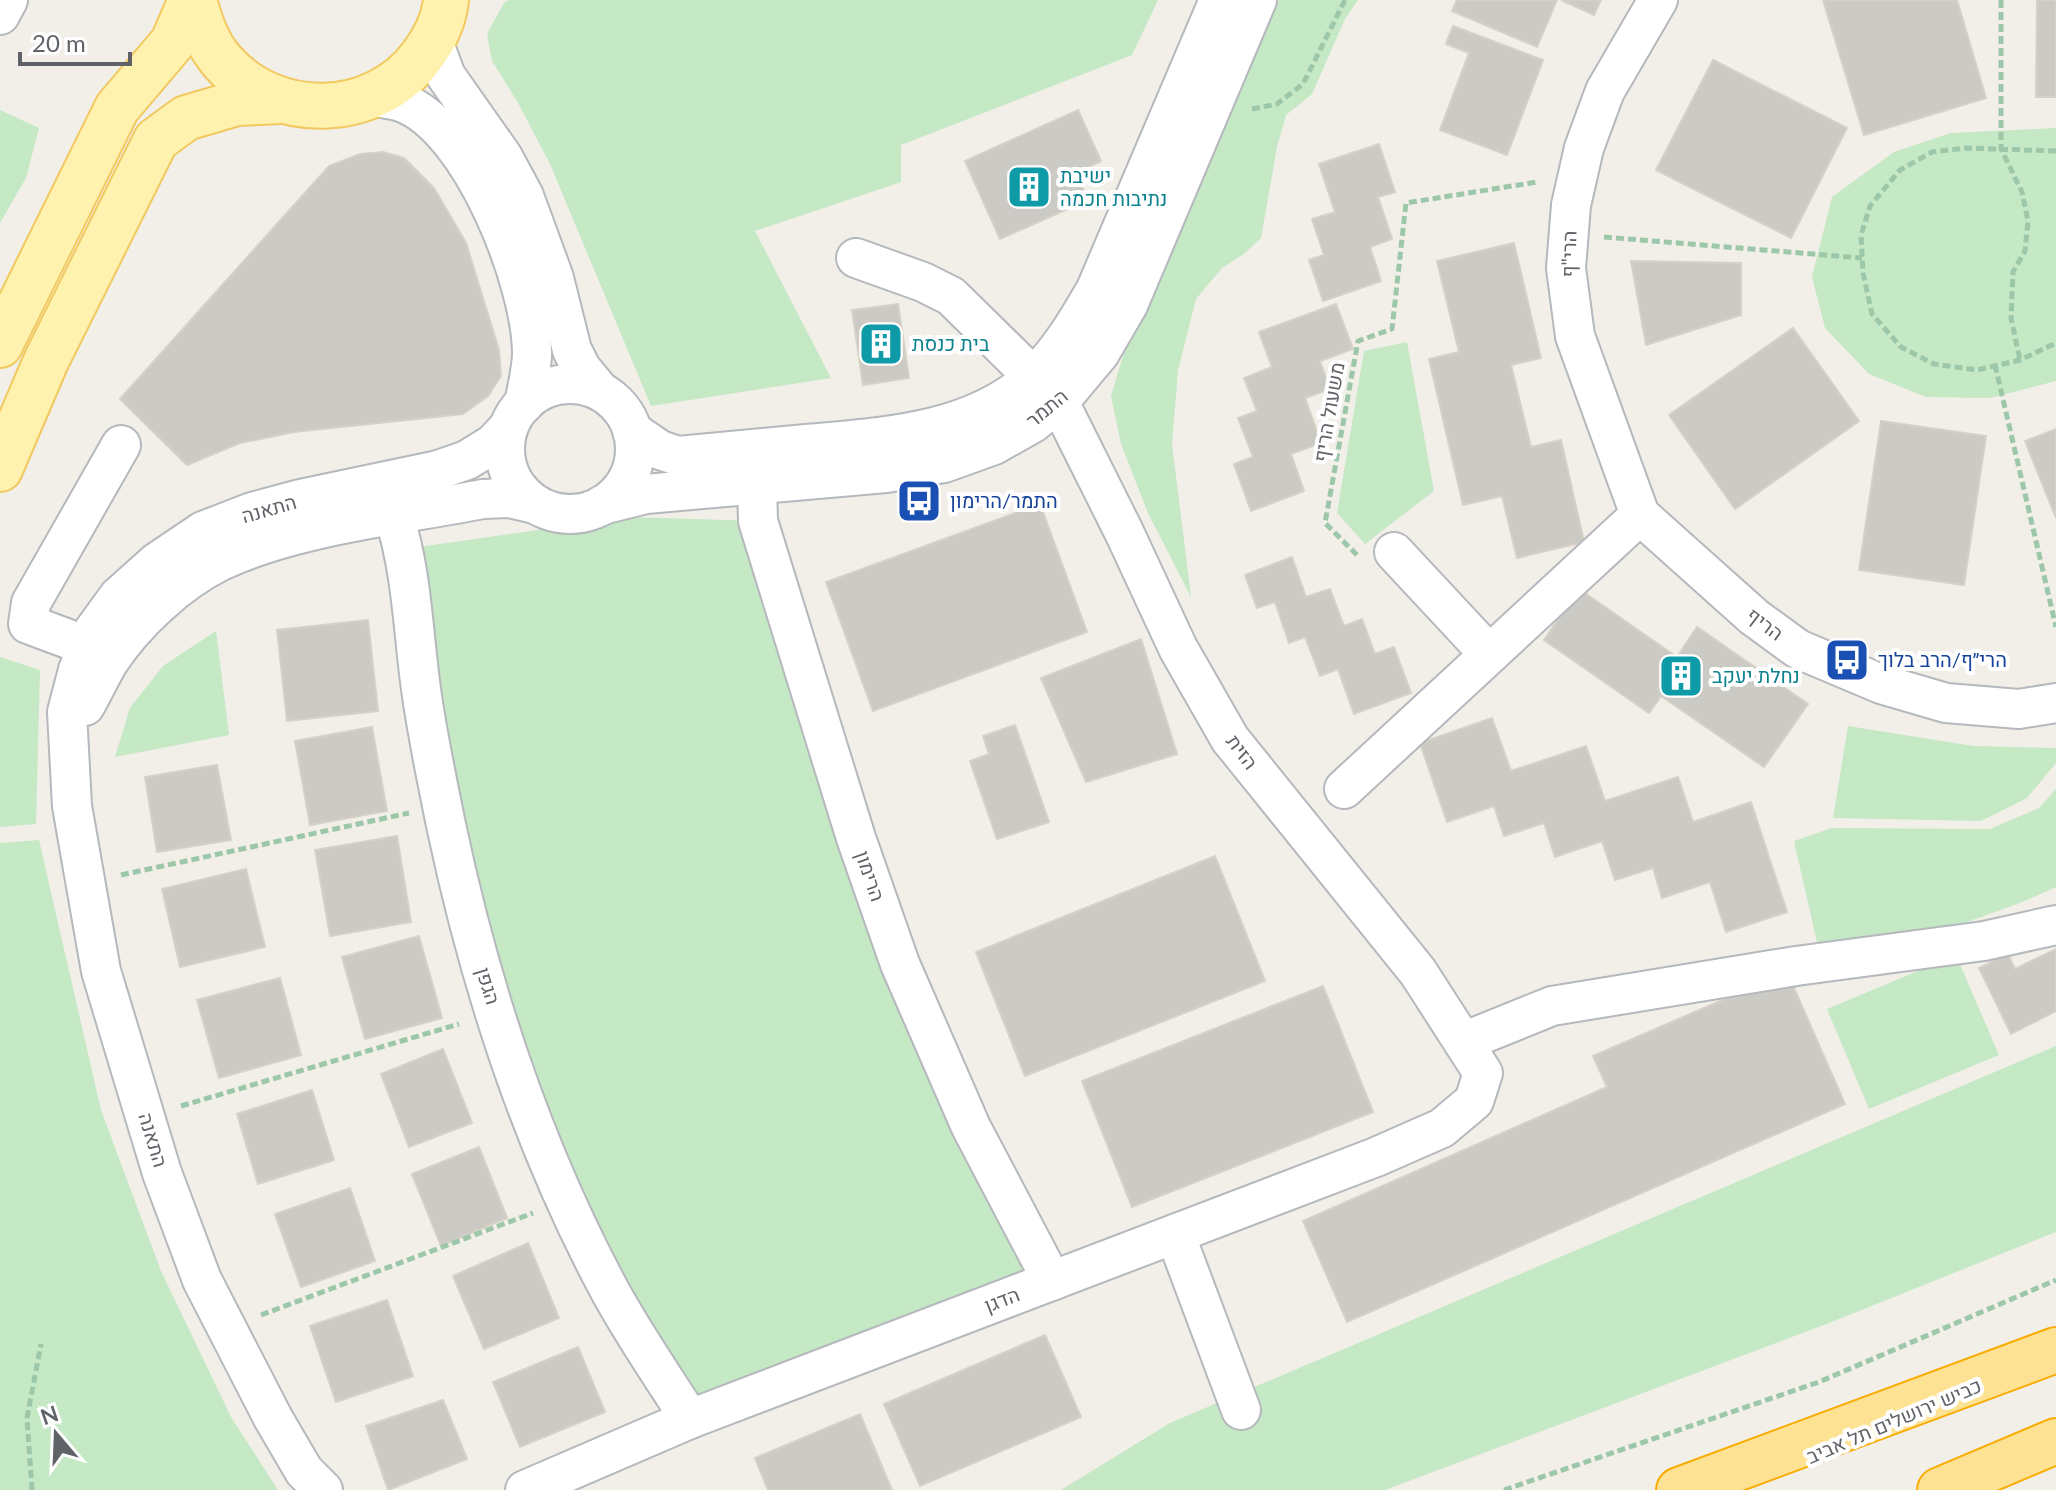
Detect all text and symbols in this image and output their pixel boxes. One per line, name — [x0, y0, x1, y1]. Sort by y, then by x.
scale bar — [20, 16, 130, 66]
text: 20 m — [32, 28, 86, 57]
building icon: ישיבת נתיבות חכמה — [1005, 163, 1053, 211]
place label: ישיבת נתיבות חכמה — [1060, 163, 1167, 210]
street label: הרי"ף — [1556, 230, 1580, 278]
building icon: בית כנסת — [857, 320, 905, 368]
place label: בית כנסת — [912, 331, 990, 355]
street label: משעול הריף — [1307, 360, 1349, 464]
street label: התמר — [1021, 383, 1072, 431]
bus stop icon: התמר/הרימון — [895, 477, 943, 525]
place label: התמר/הרימון — [950, 488, 1058, 512]
street label: התאנה — [238, 489, 299, 527]
street label: הריף — [1743, 602, 1789, 645]
bus stop icon: הרי״ף/הרב בלוך — [1823, 636, 1871, 684]
place label: הרי״ף/הרב בלוך — [1878, 647, 2007, 671]
building icon: נחלת יעקב — [1657, 652, 1705, 700]
place label: נחלת יעקב — [1712, 663, 1800, 687]
street label: הזית — [1222, 729, 1264, 774]
street label: הרימון — [851, 847, 891, 904]
street label: הגפן — [472, 964, 506, 1007]
street label: התאנה — [134, 1109, 174, 1170]
street label: הדגן — [981, 1281, 1023, 1317]
street label: כביש ירושלים תל אביב — [1802, 1372, 1985, 1468]
north arrow — [16, 1394, 96, 1474]
text: N — [37, 1399, 62, 1430]

